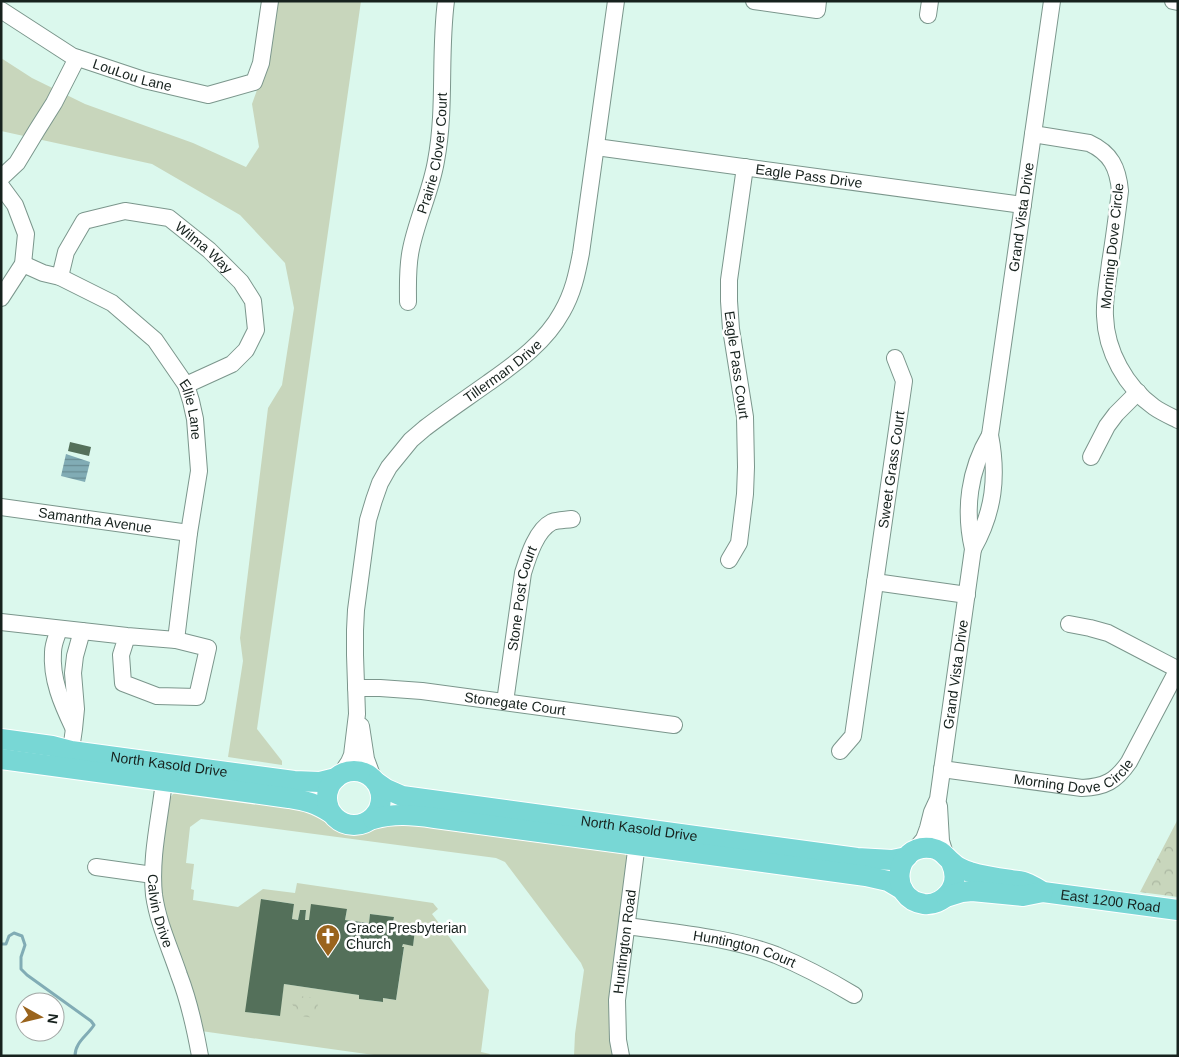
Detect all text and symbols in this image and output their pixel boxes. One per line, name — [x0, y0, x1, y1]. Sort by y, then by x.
street label: LouLou Lane — [91, 56, 174, 94]
street label: Prairie Clover Court — [414, 92, 450, 216]
street label: Eagle Pass Drive — [755, 161, 864, 191]
street label: Grand Vista Drive — [1005, 161, 1037, 273]
street label: Morning Dove Circle — [1097, 182, 1127, 310]
street label: Wilma Way — [172, 218, 236, 277]
street label: Eagle Pass Court — [721, 310, 753, 420]
street label: Tillerman Drive — [460, 336, 545, 406]
street label: Ellie Lane — [176, 376, 205, 440]
street label: Sweet Grass Court — [875, 410, 908, 529]
street label: Samantha Avenue — [37, 504, 153, 536]
street label: Stone Post Court — [504, 543, 540, 652]
street label: Grand Vista Drive — [940, 618, 971, 730]
street label: Stonegate Court — [463, 689, 567, 718]
street label: North Kasold Drive — [110, 748, 229, 780]
street label: Morning Dove Circle — [1013, 756, 1137, 796]
street label: North Kasold Drive — [580, 812, 699, 844]
street label: Calvin Drive — [145, 874, 176, 950]
street label: East 1200 Road — [1060, 886, 1161, 916]
street label: Huntington Road — [610, 889, 639, 995]
place label: Grace Presbyterian Church — [346, 920, 467, 952]
church icon: Grace Presbyterian Church — [315, 923, 341, 957]
street label: Huntington Court — [692, 927, 799, 971]
north arrow — [15, 992, 65, 1042]
text: N — [44, 1013, 62, 1025]

